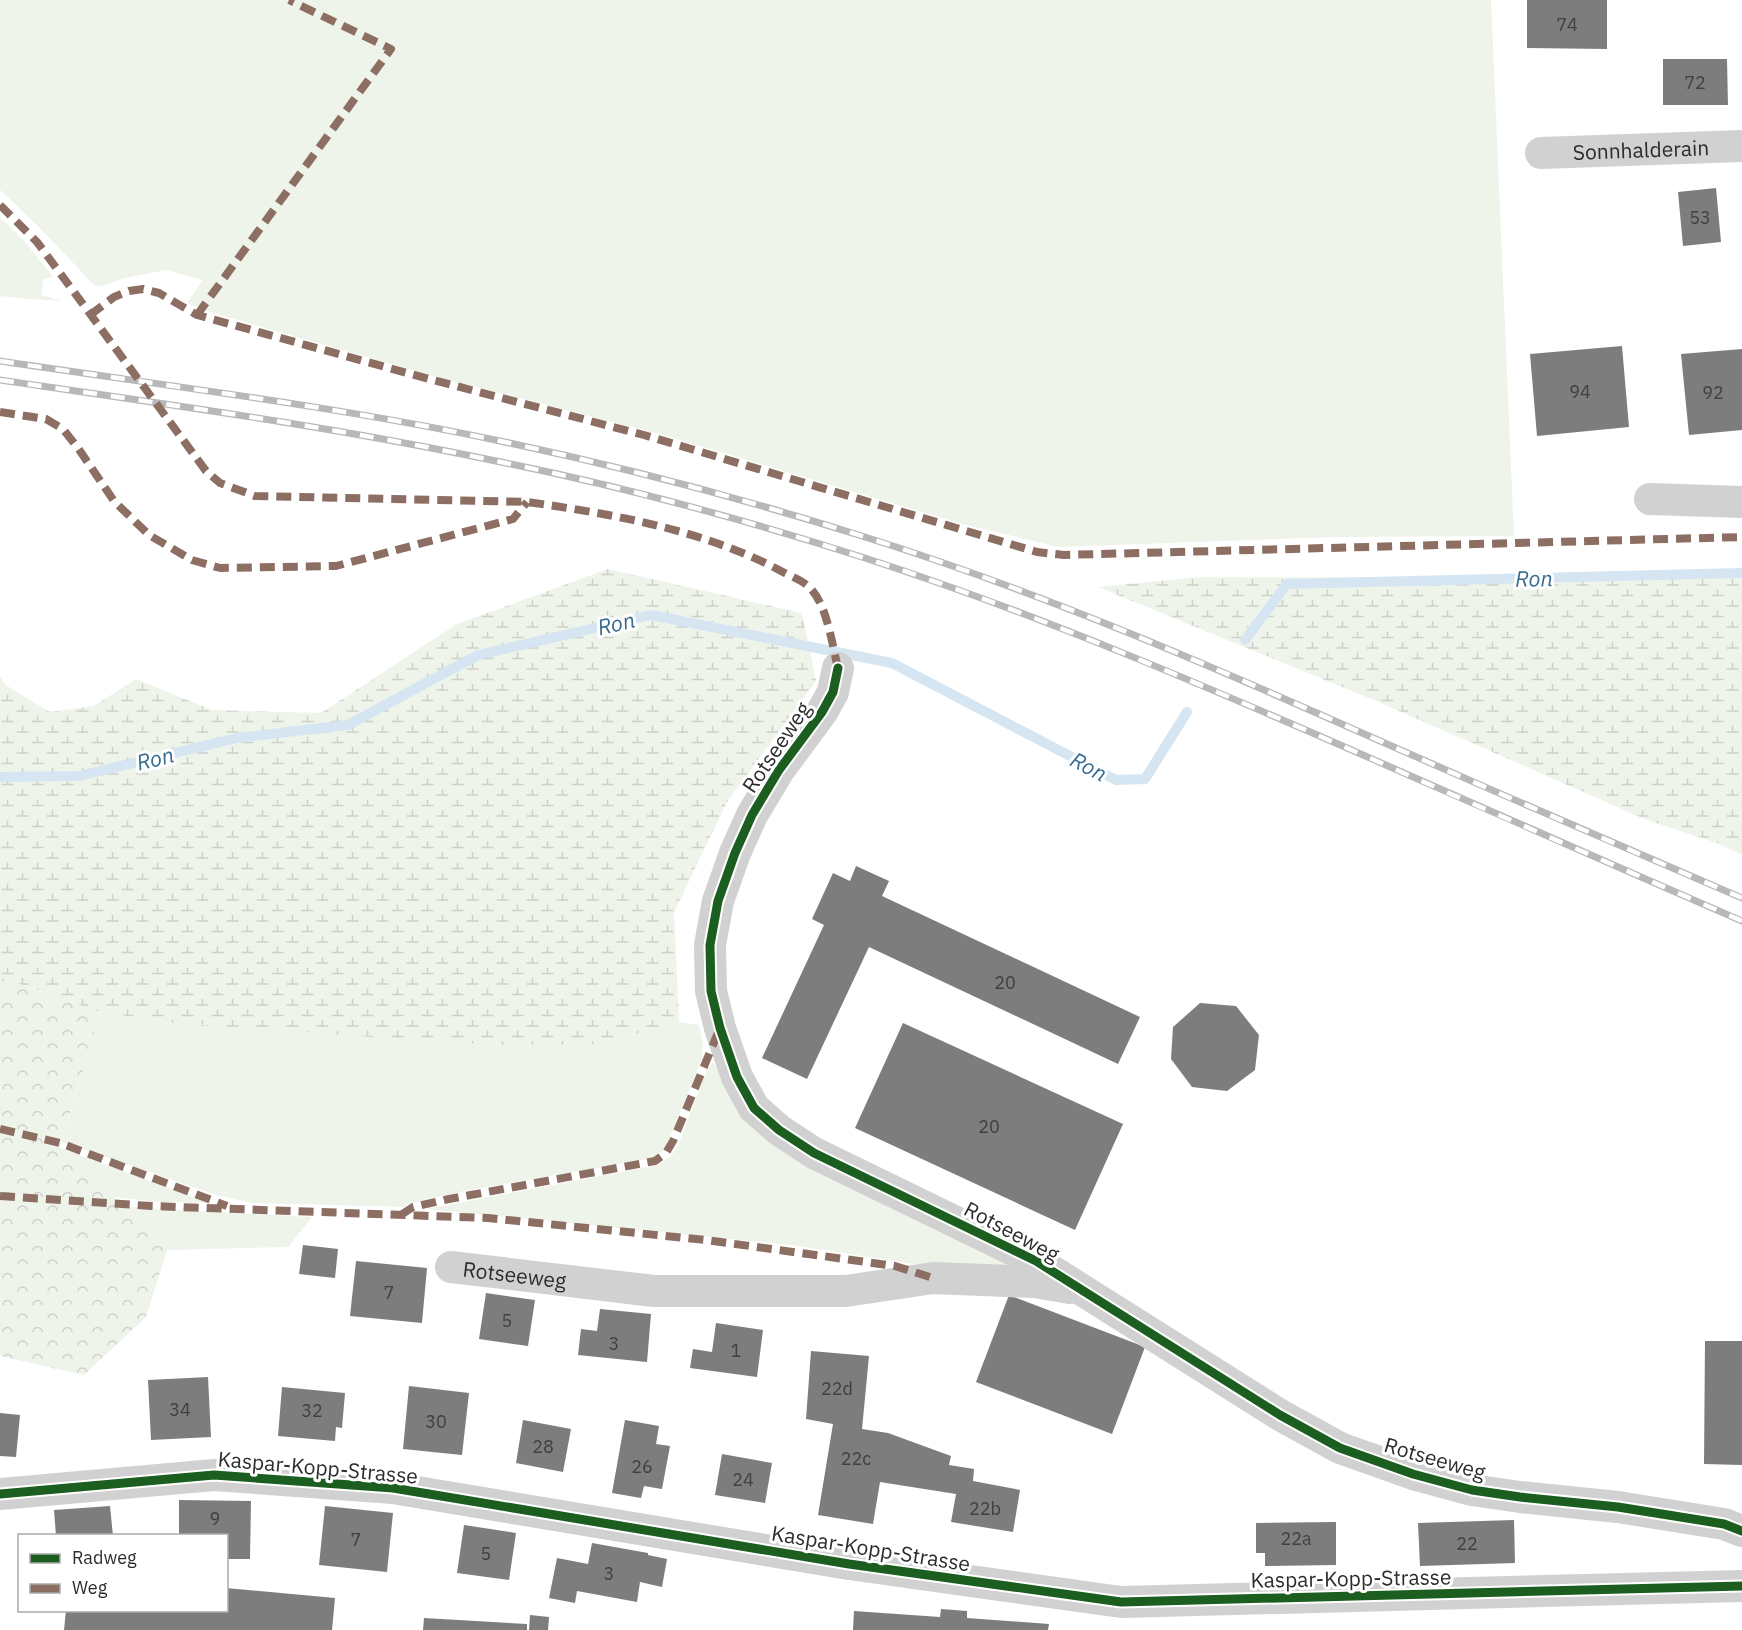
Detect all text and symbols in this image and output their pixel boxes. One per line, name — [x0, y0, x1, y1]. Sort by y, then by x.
house number: 74 — [1556, 13, 1578, 36]
house number: 72 — [1684, 71, 1706, 94]
street label: Sonnhalderain — [1572, 133, 1710, 166]
house number: 53 — [1689, 206, 1711, 229]
house number: 94 — [1569, 380, 1591, 403]
house number: 92 — [1702, 381, 1724, 404]
water label: Ron — [1515, 563, 1553, 593]
water label: Ron — [594, 605, 638, 641]
street label: Rotseeweg — [735, 696, 817, 798]
water label: Ron — [133, 739, 177, 777]
water label: Ron — [1066, 744, 1112, 788]
house number: 20 — [994, 971, 1016, 994]
house number: 20 — [978, 1115, 1000, 1138]
street label: Rotseeweg — [959, 1194, 1065, 1268]
street label: Rotseeweg — [461, 1254, 568, 1295]
house number: 7 — [384, 1281, 394, 1304]
house number: 5 — [502, 1309, 512, 1332]
house number: 3 — [609, 1332, 619, 1355]
house number: 1 — [731, 1339, 741, 1362]
house number: 22d — [821, 1377, 853, 1400]
house number: 34 — [169, 1398, 191, 1421]
house number: 32 — [301, 1399, 323, 1422]
house number: 30 — [425, 1410, 447, 1433]
street label: Rotseeweg — [1381, 1430, 1489, 1486]
house number: 28 — [532, 1435, 554, 1458]
street label: Kaspar-Kopp-Strasse — [217, 1444, 419, 1490]
house number: 22c — [841, 1447, 871, 1470]
house number: 26 — [631, 1455, 653, 1478]
house number: 24 — [732, 1468, 754, 1491]
house number: 22b — [969, 1497, 1001, 1520]
house number: 9 — [210, 1507, 220, 1530]
street label: Kaspar-Kopp-Strasse — [770, 1518, 972, 1578]
house number: 22a — [1280, 1527, 1312, 1550]
house number: 7 — [351, 1528, 361, 1551]
house number: 22 — [1456, 1532, 1478, 1555]
legend — [18, 1534, 228, 1612]
house number: 5 — [481, 1542, 491, 1565]
text: Radweg — [72, 1546, 137, 1569]
house number: 3 — [604, 1562, 614, 1585]
street label: Kaspar-Kopp-Strasse — [1250, 1562, 1452, 1594]
text: Weg — [72, 1576, 108, 1599]

